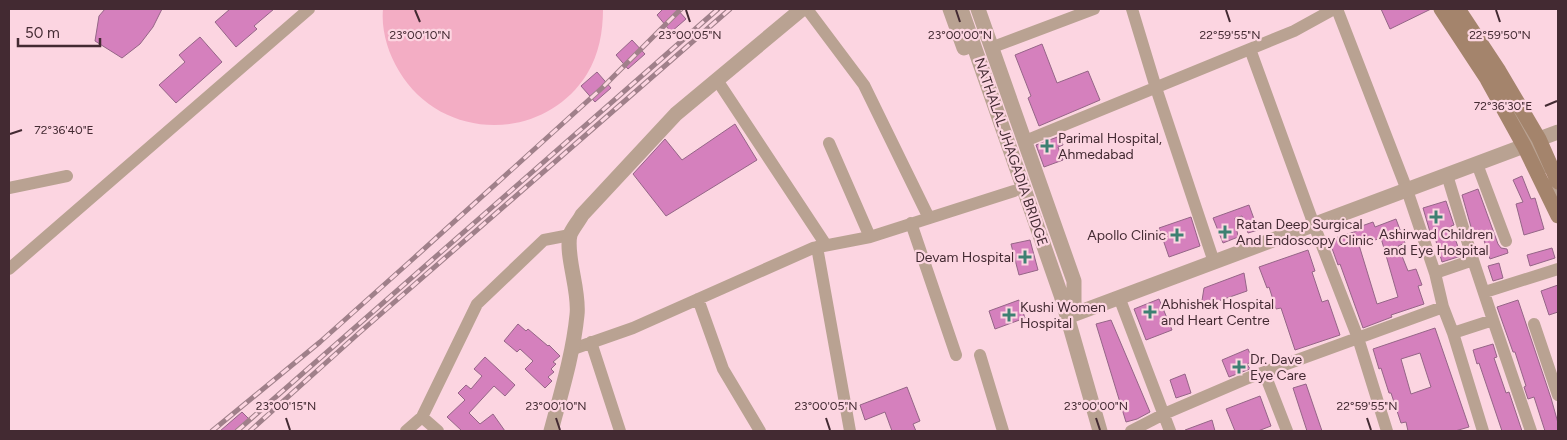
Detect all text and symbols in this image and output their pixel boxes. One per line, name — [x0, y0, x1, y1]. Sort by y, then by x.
scale bar — [18, 15, 100, 47]
text: 50 m — [25, 24, 60, 42]
text: 23°00'10"N — [389, 28, 451, 42]
text: 23°00'05"N — [658, 28, 722, 42]
text: 23°00'00"N — [928, 28, 992, 42]
text: 22°59'55"N — [1200, 28, 1260, 42]
text: 22°59'50"N — [1469, 28, 1531, 42]
street label: NATHALAL JHAGADIA BRIDGE — [971, 56, 1051, 248]
text: 72°36'30"E — [1474, 99, 1532, 113]
text: 72°36'40"E — [34, 123, 94, 137]
place label: Parimal Hospital, Ahmedabad — [1058, 130, 1162, 163]
marker: Parimal Hospital, Ahmedabad — [1040, 139, 1054, 153]
marker: Ashirwad Children and Eye Hospital — [1429, 210, 1443, 224]
place label: Ratan Deep Surgical And Endoscopy Clinic — [1236, 216, 1374, 249]
marker: Ratan Deep Surgical And Endoscopy Clinic — [1218, 225, 1232, 239]
place label: Ashirwad Children and Eye Hospital — [1379, 226, 1493, 259]
place label: Apollo Clinic — [1087, 227, 1166, 244]
marker: Apollo Clinic — [1170, 228, 1184, 242]
place label: Devam Hospital — [915, 249, 1014, 266]
marker: Devam Hospital — [1018, 250, 1032, 264]
place label: Abhishek Hospital and Heart Centre — [1161, 296, 1274, 329]
place label: Kushi Women Hospital — [1020, 299, 1106, 332]
marker: Abhishek Hospital and Heart Centre — [1143, 305, 1157, 319]
marker: Kushi Women Hospital — [1002, 308, 1016, 322]
place label: Dr. Dave Eye Care — [1250, 351, 1307, 384]
marker: Dr. Dave Eye Care — [1232, 360, 1246, 374]
text: 23°00'15"N — [256, 399, 316, 413]
text: 23°00'10"N — [525, 399, 587, 413]
text: 23°00'05"N — [794, 399, 858, 413]
text: 23°00'00"N — [1064, 399, 1128, 413]
text: 22°59'55"N — [1337, 399, 1397, 413]

